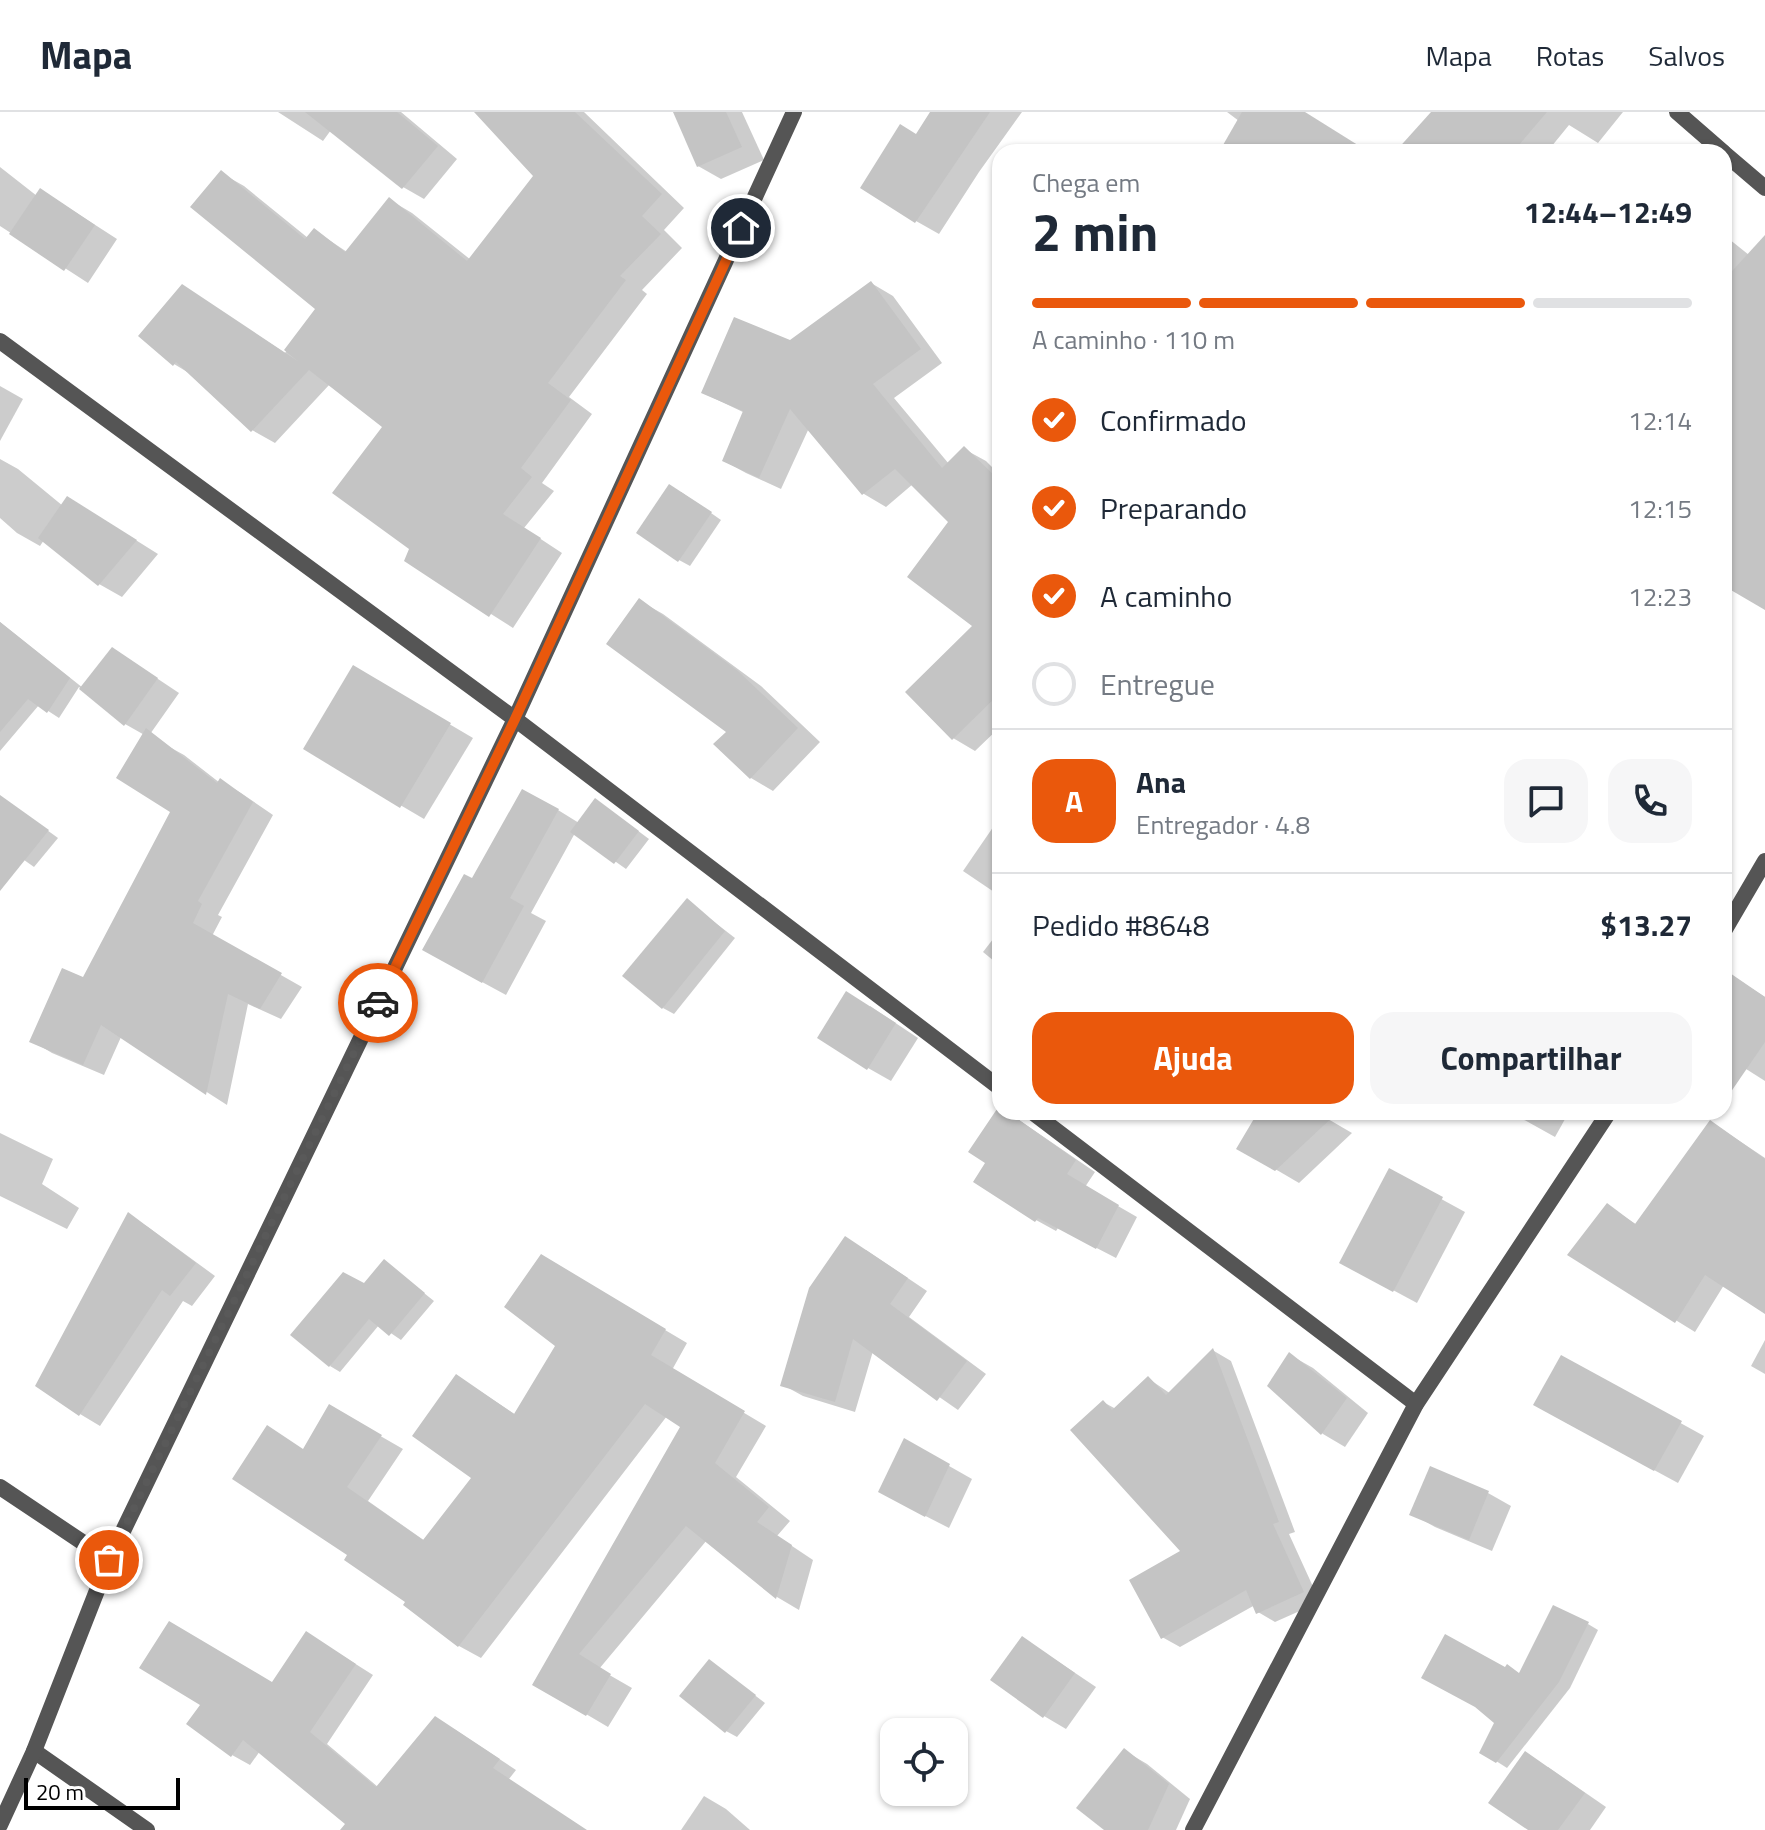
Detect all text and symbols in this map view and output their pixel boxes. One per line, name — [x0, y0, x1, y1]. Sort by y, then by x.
text: Mapa — [40, 26, 132, 84]
text: Mapa — [1425, 34, 1492, 77]
text: Rotas — [1536, 34, 1604, 77]
text: Salvos — [1648, 34, 1725, 77]
text: Chega em — [1032, 163, 1140, 202]
text: 12:44–12:49 — [1524, 189, 1692, 235]
text: 2 min — [1032, 192, 1158, 271]
pin — [707, 194, 775, 262]
icon: home — [719, 206, 763, 250]
text: A caminho · 110 m — [1032, 320, 1235, 359]
text: Confirmado — [1100, 397, 1247, 443]
icon: check — [1032, 398, 1076, 442]
text: 12:14 — [1628, 401, 1692, 440]
text: Preparando — [1100, 485, 1247, 531]
icon: check — [1032, 486, 1076, 530]
text: 12:15 — [1628, 489, 1692, 528]
text: A caminho — [1100, 573, 1232, 619]
icon: check — [1032, 574, 1076, 618]
text: 12:23 — [1628, 577, 1692, 616]
text: Entregue — [1100, 661, 1215, 707]
text: Ana — [1136, 759, 1186, 805]
button: chat — [1504, 759, 1588, 843]
button: phone — [1608, 759, 1692, 843]
text: A — [1065, 778, 1083, 824]
text: Entregador · 4.8 — [1136, 805, 1310, 844]
text: Pedido #8648 — [1032, 902, 1210, 948]
text: $13.27 — [1600, 902, 1692, 948]
courier — [338, 963, 418, 1043]
icon: car — [356, 981, 400, 1025]
button: Ajuda — [1032, 1012, 1354, 1104]
button: Compartilhar — [1370, 1012, 1692, 1104]
pin — [75, 1526, 143, 1594]
icon: bag — [87, 1538, 131, 1582]
map controls — [880, 1718, 968, 1806]
button: locate — [880, 1718, 968, 1806]
scale bar — [24, 1774, 180, 1810]
text: 20 m — [36, 1775, 84, 1809]

